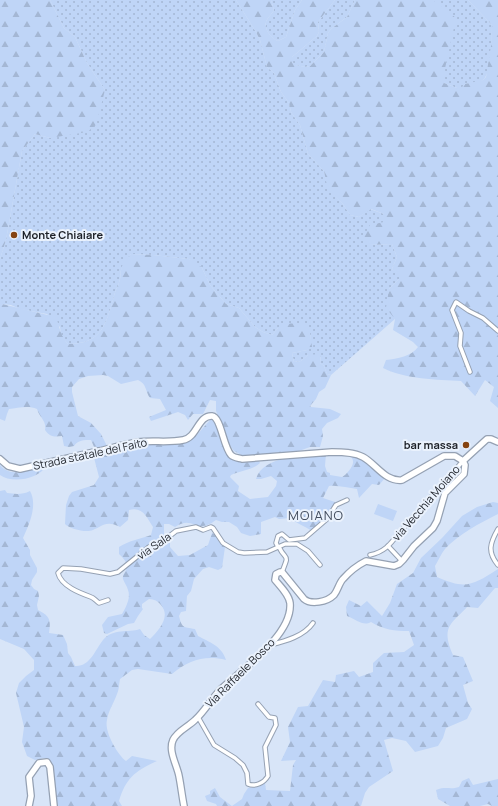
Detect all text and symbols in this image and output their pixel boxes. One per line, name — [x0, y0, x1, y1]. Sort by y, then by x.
place label: Monte Chiaiare — [22, 227, 103, 242]
marker: Monte Chiaiare — [9, 230, 19, 240]
street label: Strada statale del Faito — [31, 434, 149, 473]
place label: bar massa — [404, 437, 458, 452]
marker: bar massa — [461, 440, 471, 450]
street label: via Vecchia Moiano — [389, 461, 463, 544]
district label: MOIANO — [288, 506, 344, 524]
street label: via Sala — [134, 529, 174, 562]
street label: Via Raffaele Bosco — [202, 634, 278, 711]

